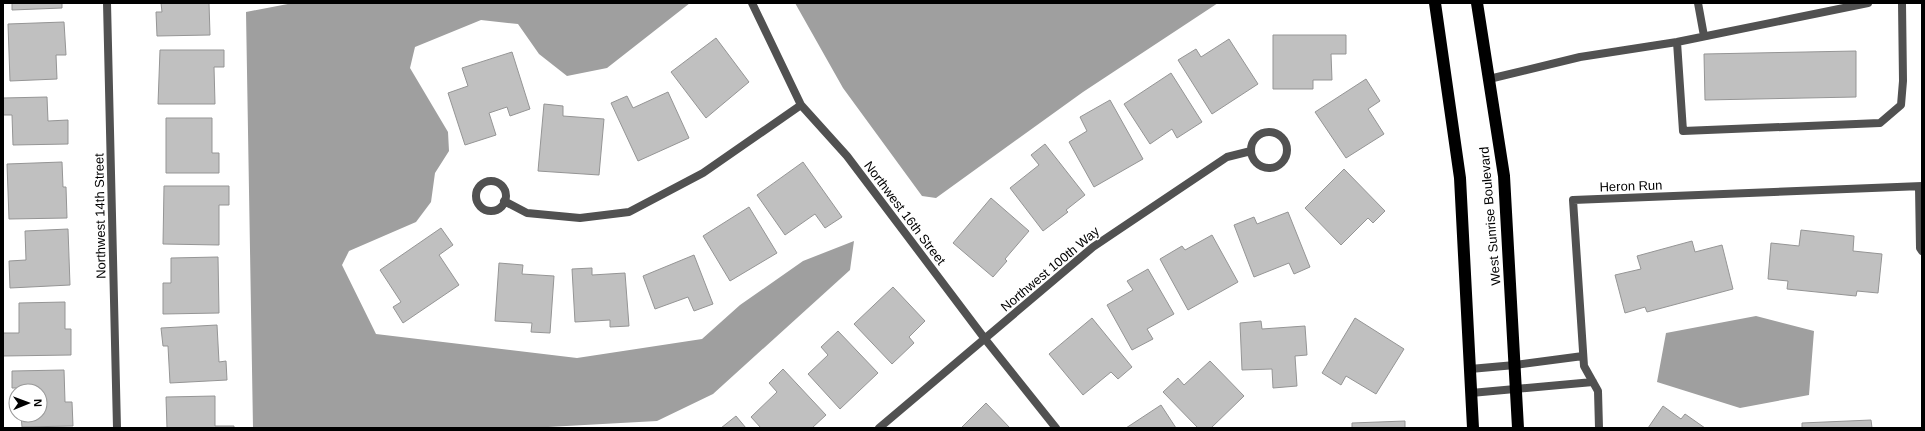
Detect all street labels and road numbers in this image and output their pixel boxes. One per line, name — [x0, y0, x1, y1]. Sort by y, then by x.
street label: West Sunrise Boulevard — [1476, 146, 1504, 286]
street label: Northwest 14th Street — [91, 153, 109, 279]
street label: Northwest 16th Street — [861, 158, 949, 268]
street label: Heron Run — [1599, 177, 1663, 195]
street label: Northwest 100th Way — [998, 223, 1103, 315]

